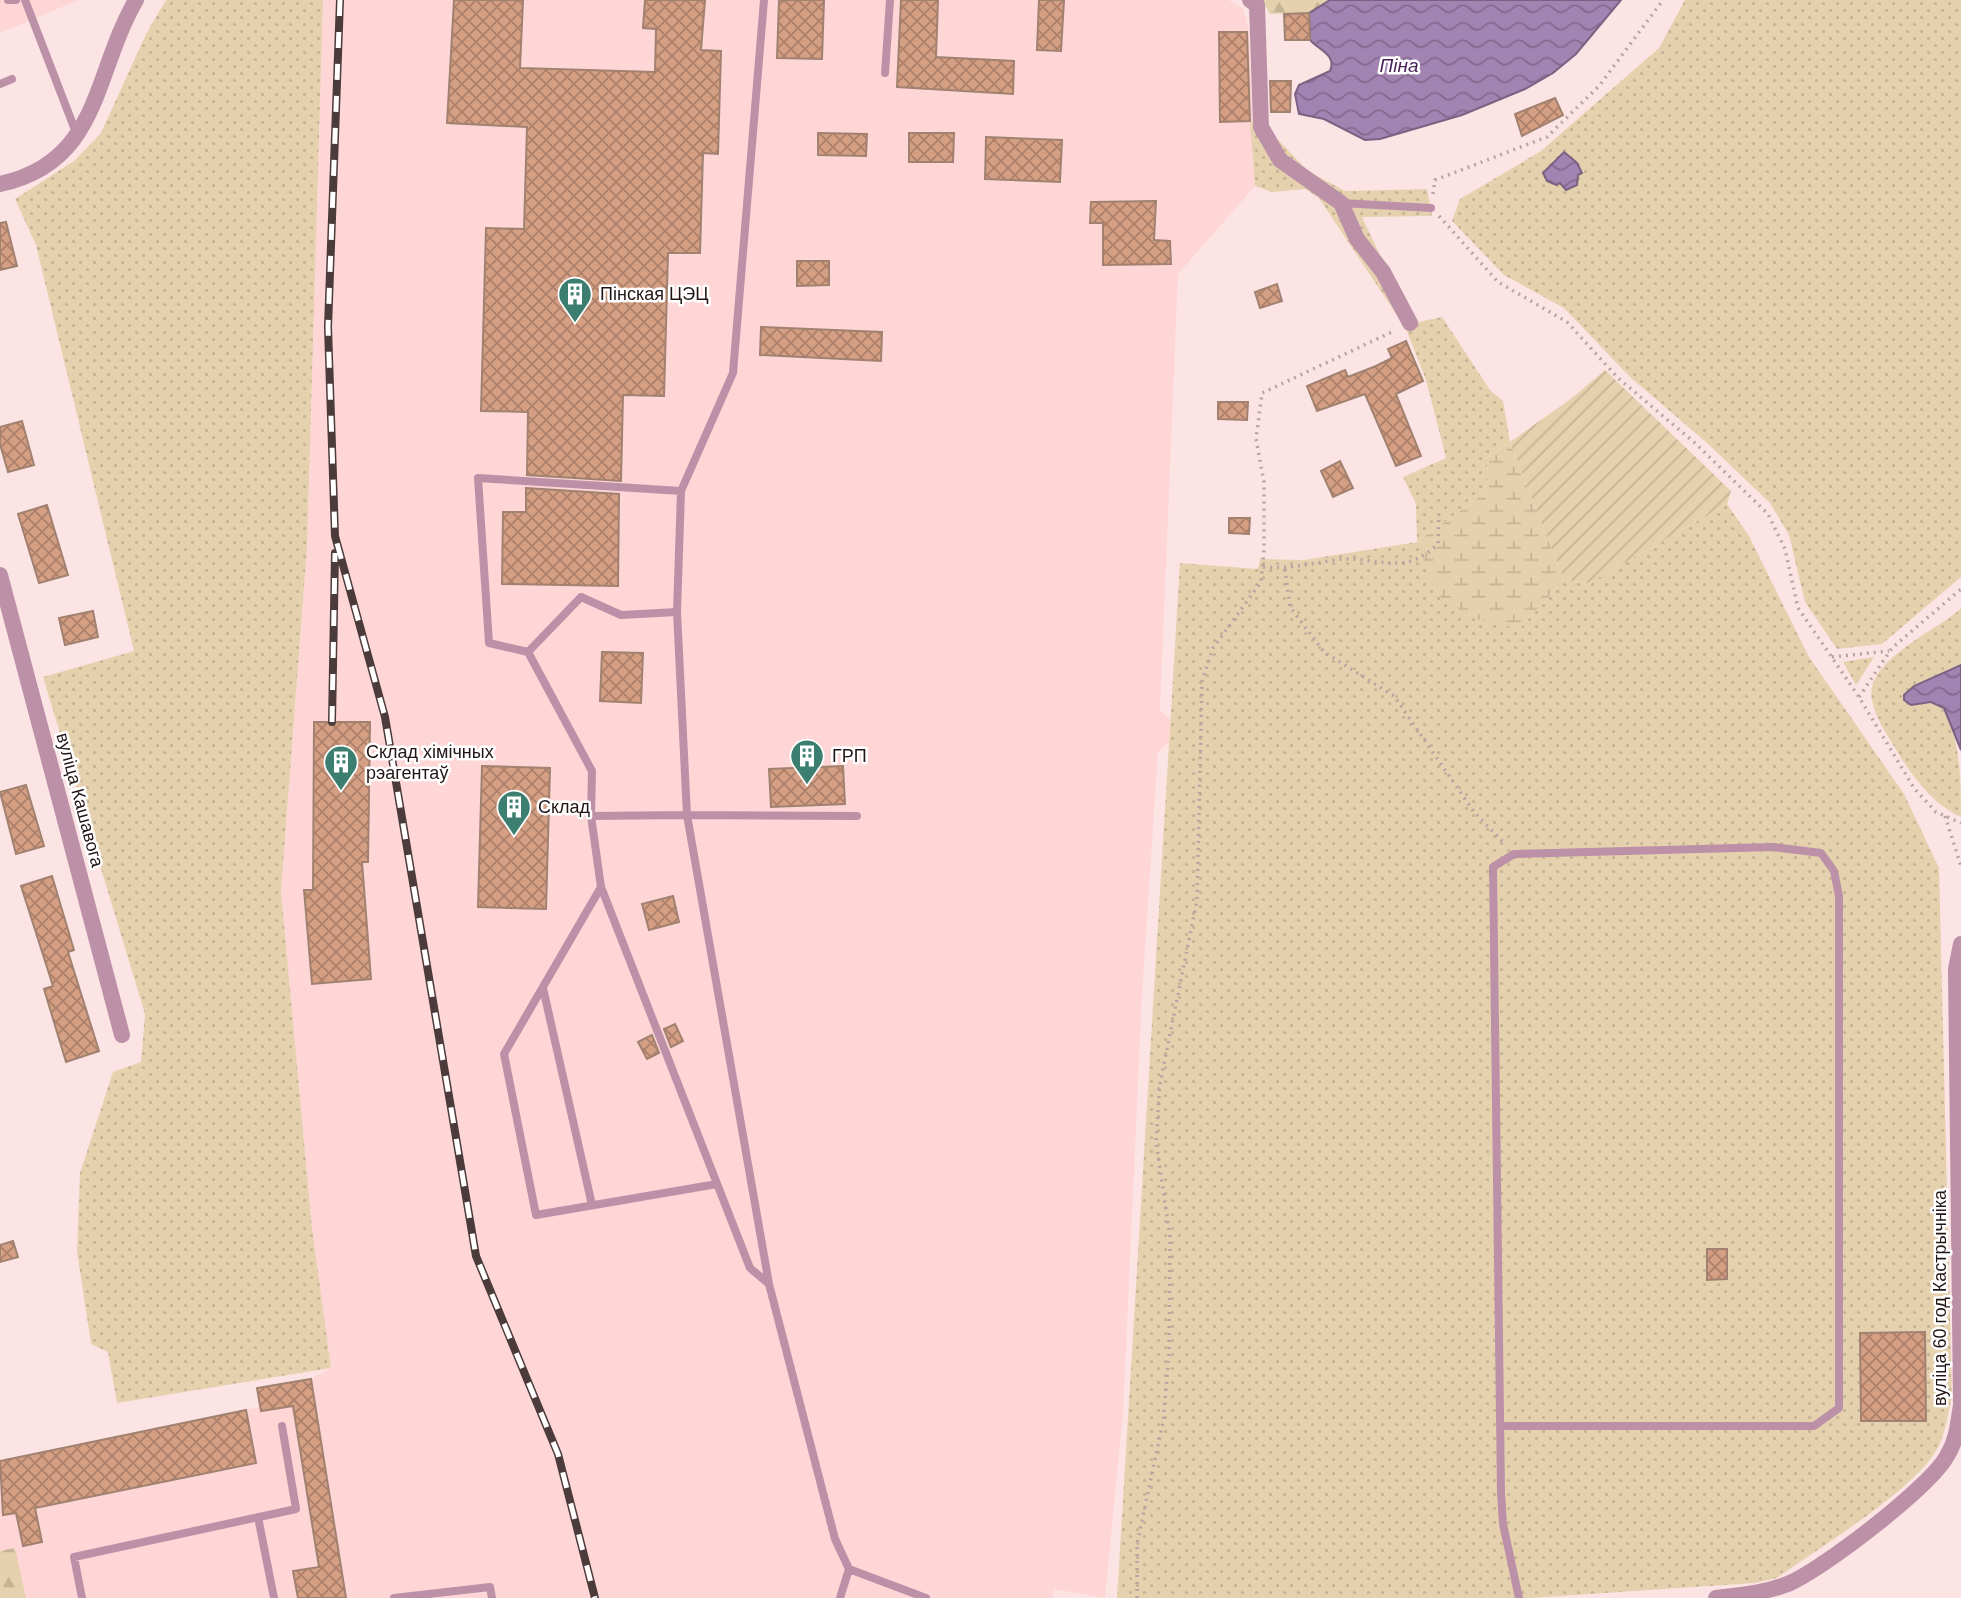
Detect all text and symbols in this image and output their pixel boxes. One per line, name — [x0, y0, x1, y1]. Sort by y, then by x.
water label: Піна — [1379, 55, 1419, 76]
building icon: Пінская ЦЭЦ — [556, 275, 594, 324]
place label: Пінская ЦЭЦ — [600, 284, 708, 304]
street label: вуліца Кашавога — [52, 731, 108, 870]
building icon: ГРП — [788, 737, 826, 786]
place label: Склад хімічных рэагентаў — [366, 742, 494, 783]
building icon: Склад хімічных рэагентаў — [322, 743, 360, 792]
place label: ГРП — [832, 746, 867, 766]
building icon: Склад — [495, 788, 533, 837]
place label: Склад — [538, 797, 591, 817]
street label: вуліца 60 год Кастрычніка — [1930, 1189, 1950, 1406]

